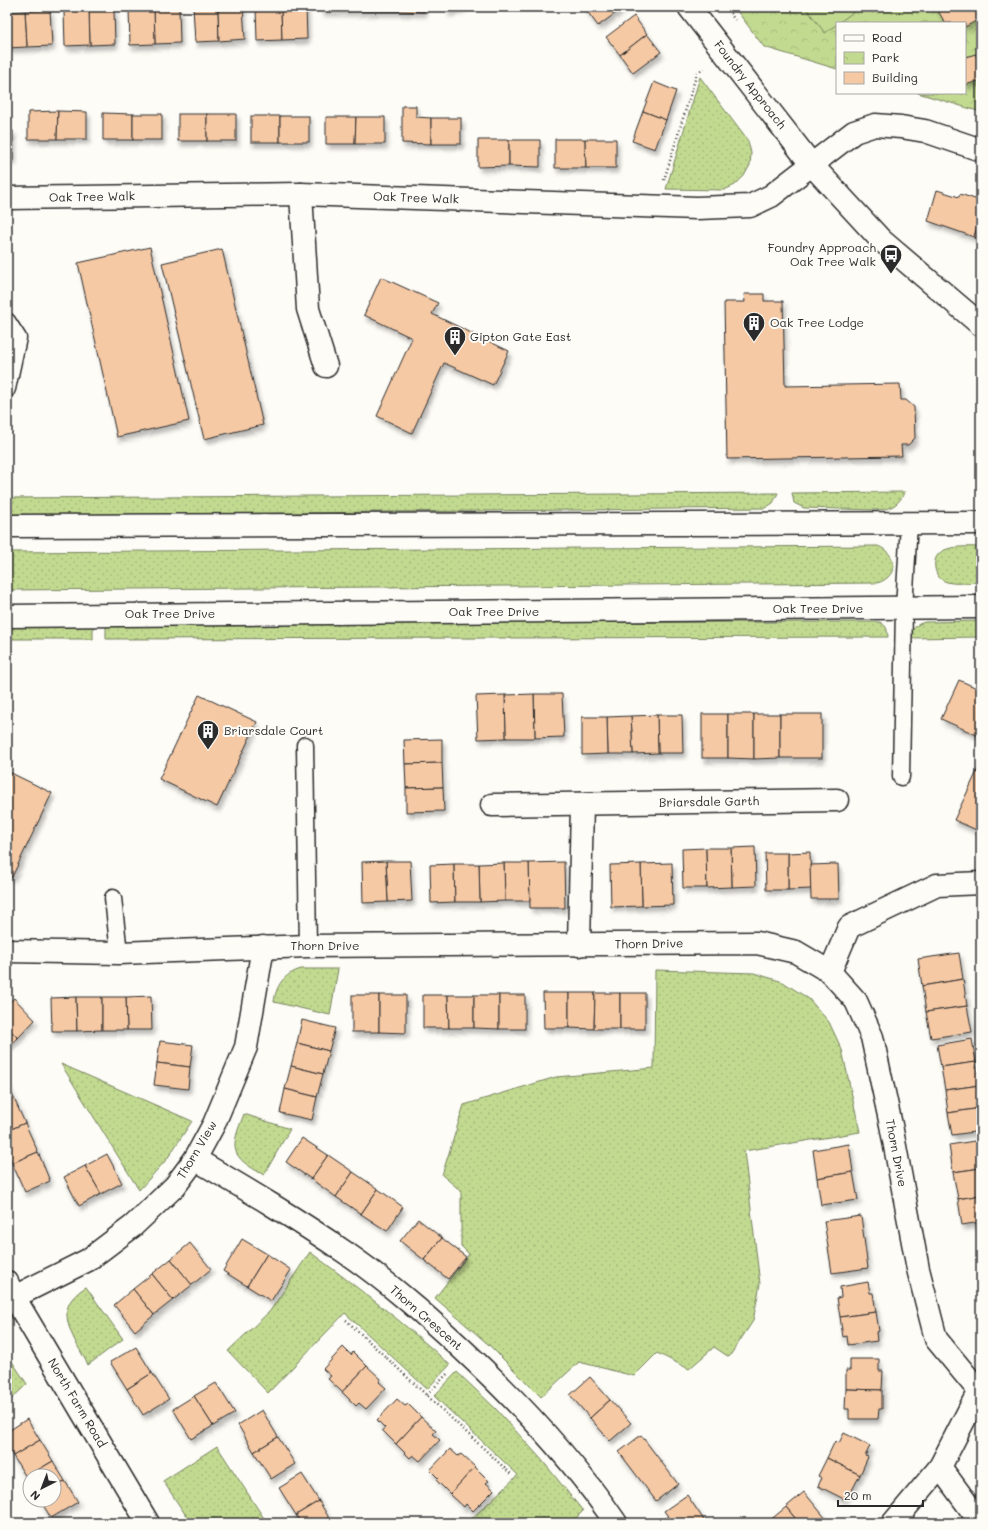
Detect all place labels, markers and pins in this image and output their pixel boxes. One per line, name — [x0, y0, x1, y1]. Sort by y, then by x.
place label: Foundry Approach Oak Tree Walk — [768, 239, 876, 269]
bus stop icon: Foundry Approach Oak Tree Walk — [878, 242, 904, 275]
building icon: Oak Tree Lodge — [741, 310, 767, 343]
place label: Oak Tree Lodge — [770, 314, 864, 330]
building icon: Gipton Gate East — [442, 324, 468, 357]
place label: Gipton Gate East — [470, 328, 571, 344]
building icon: Briarsdale Court — [195, 718, 221, 751]
place label: Briarsdale Court — [224, 722, 323, 738]

